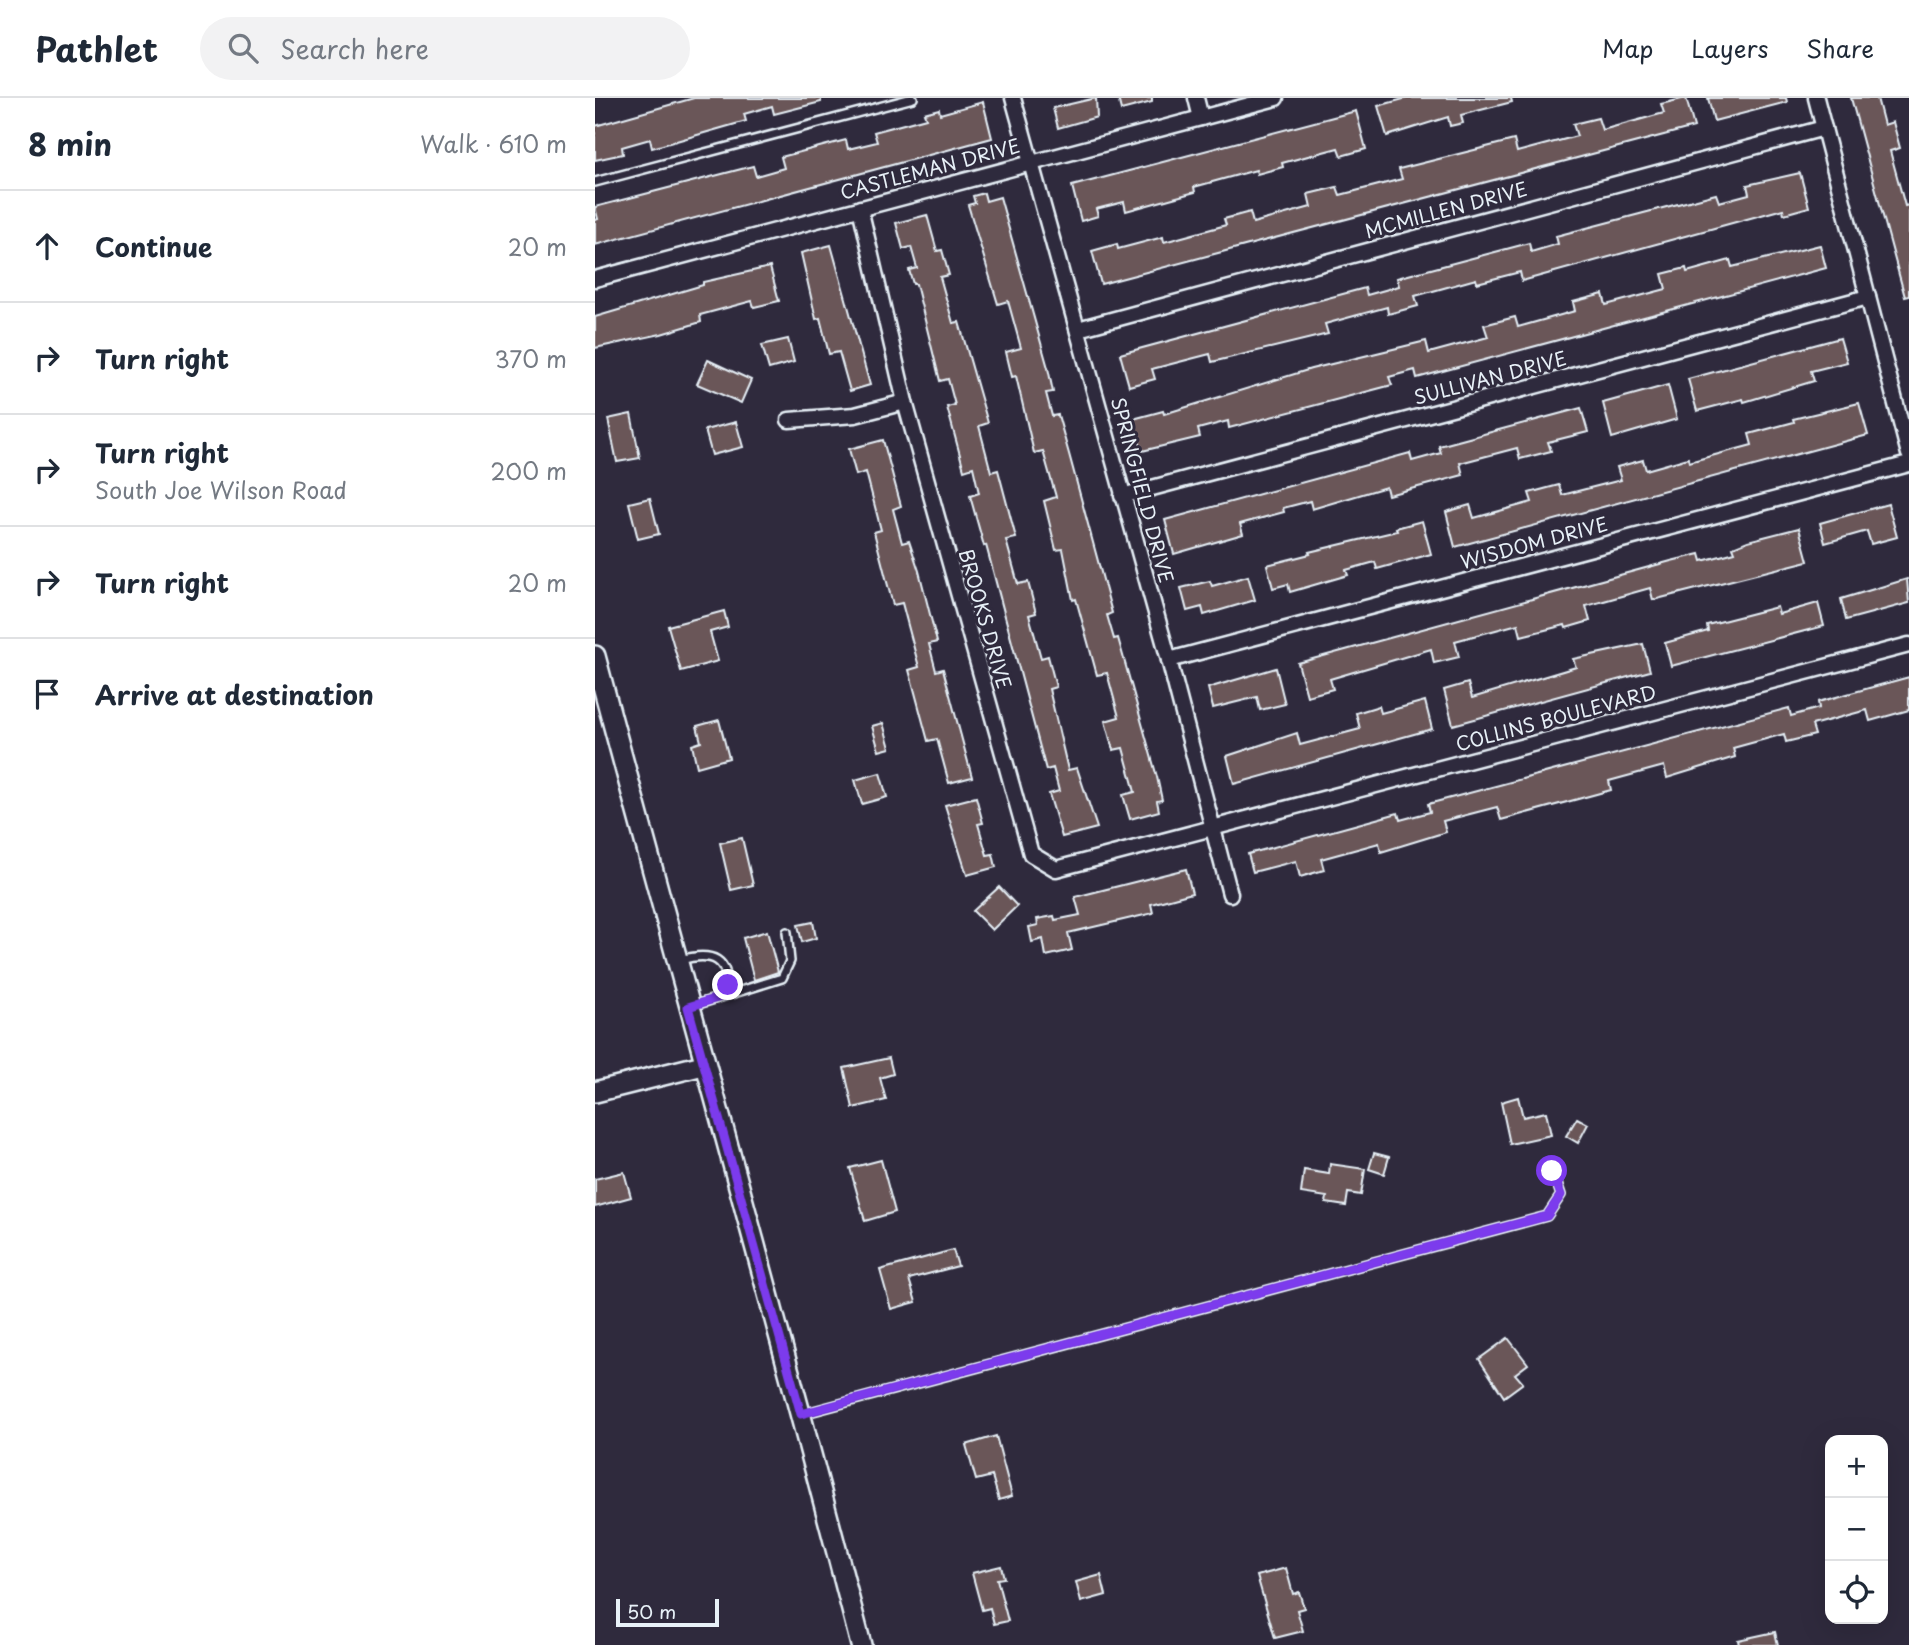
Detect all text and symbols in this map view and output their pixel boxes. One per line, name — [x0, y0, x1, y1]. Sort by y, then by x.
search box — [200, 17, 690, 80]
text: Pathlet — [35, 23, 158, 73]
icon: search — [224, 29, 262, 67]
text: Search here — [280, 29, 429, 68]
text: Map — [1602, 30, 1653, 66]
text: Layers — [1691, 30, 1768, 66]
text: Share — [1806, 30, 1874, 66]
text: 8 min — [28, 121, 112, 166]
text: Walk · 610 m — [420, 126, 567, 161]
street label: CASTLEMAN DRIVE — [837, 131, 1023, 206]
street label: MCMILLEN DRIVE — [1361, 174, 1530, 244]
icon: ahead — [28, 227, 66, 265]
text: Continue — [95, 227, 212, 266]
text: 20 m — [508, 229, 567, 264]
icon: right — [28, 339, 66, 377]
text: Turn right — [95, 339, 229, 378]
text: 370 m — [494, 341, 567, 376]
street label: SULLIVAN DRIVE — [1410, 343, 1569, 411]
street label: SPRINGFIELD DRIVE — [1105, 394, 1181, 586]
text: Turn right — [95, 433, 229, 472]
icon: right — [28, 451, 66, 489]
text: 200 m — [490, 453, 567, 488]
text: South Joe Wilson Road — [95, 472, 347, 507]
street label: WISDOM DRIVE — [1457, 509, 1611, 575]
street label: BROOKS DRIVE — [953, 546, 1019, 692]
icon: right — [28, 563, 66, 601]
text: Turn right — [95, 563, 229, 602]
text: 20 m — [508, 565, 567, 600]
icon: arrive — [28, 675, 66, 713]
text: Arrive at destination — [95, 675, 374, 714]
street label: COLLINS BOULEVARD — [1452, 677, 1659, 757]
route end — [712, 969, 743, 1000]
route start — [1536, 1155, 1567, 1186]
map controls — [1825, 1435, 1888, 1624]
button: + — [1825, 1435, 1888, 1498]
button: − — [1825, 1498, 1888, 1561]
button: locate — [1825, 1561, 1888, 1624]
scale bar — [616, 1596, 719, 1628]
text: 50 m — [627, 1597, 676, 1625]

